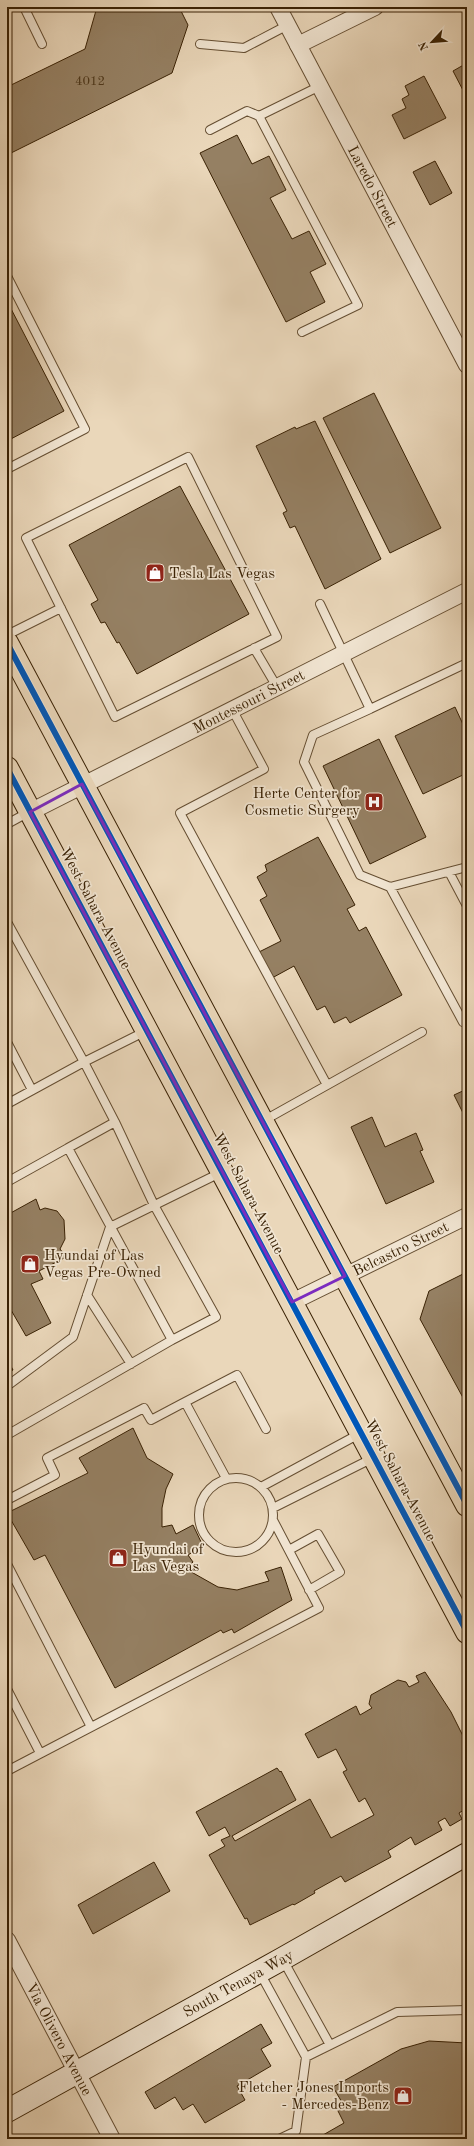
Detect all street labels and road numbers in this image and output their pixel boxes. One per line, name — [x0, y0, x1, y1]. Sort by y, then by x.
street label: Laredo Street — [344, 144, 399, 230]
street label: Montessouri Street — [191, 668, 308, 737]
street label: West Sahara Avenue — [56, 846, 133, 972]
street label: West Sahara Avenue — [209, 1131, 286, 1257]
street label: Belcastro Street — [351, 1220, 452, 1280]
street label: West Sahara Avenue — [361, 1418, 438, 1544]
street label: South Tenaya Way — [181, 1948, 296, 2021]
street label: Via Olivero Avenue — [22, 1981, 94, 2099]

